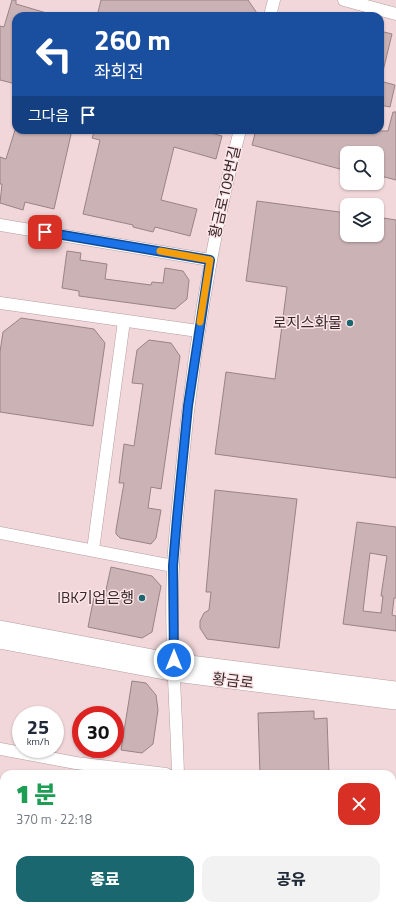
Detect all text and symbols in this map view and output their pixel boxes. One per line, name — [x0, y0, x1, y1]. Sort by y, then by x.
text: 260 m — [94, 18, 171, 61]
icon: left — [28, 28, 80, 80]
text: 좌회전 — [94, 58, 144, 85]
text: 그다음 — [28, 104, 69, 127]
icon: arrive — [77, 104, 99, 126]
street label: 황금로109번길 — [203, 143, 246, 240]
map controls — [340, 146, 384, 242]
button: search — [340, 146, 384, 190]
button: layers — [340, 198, 384, 242]
pin — [28, 215, 62, 249]
icon: arrive — [34, 221, 56, 243]
place label: 로지스화물 — [273, 311, 342, 334]
marker: 로지스화물 — [345, 318, 355, 328]
place label: IBK기업은행 — [57, 586, 134, 609]
marker: IBK기업은행 — [137, 593, 147, 603]
position arrow — [153, 639, 195, 681]
street label: 황금로 — [211, 667, 255, 694]
speed limit sign: 30 — [72, 706, 124, 758]
text: 25 — [27, 711, 49, 742]
text: km/h — [27, 734, 49, 749]
text: 1 분 — [16, 776, 56, 812]
button: close — [338, 783, 380, 825]
text: 370 m · 22:18 — [16, 809, 92, 829]
button: 종료 — [16, 856, 194, 902]
button: 공유 — [202, 856, 380, 902]

